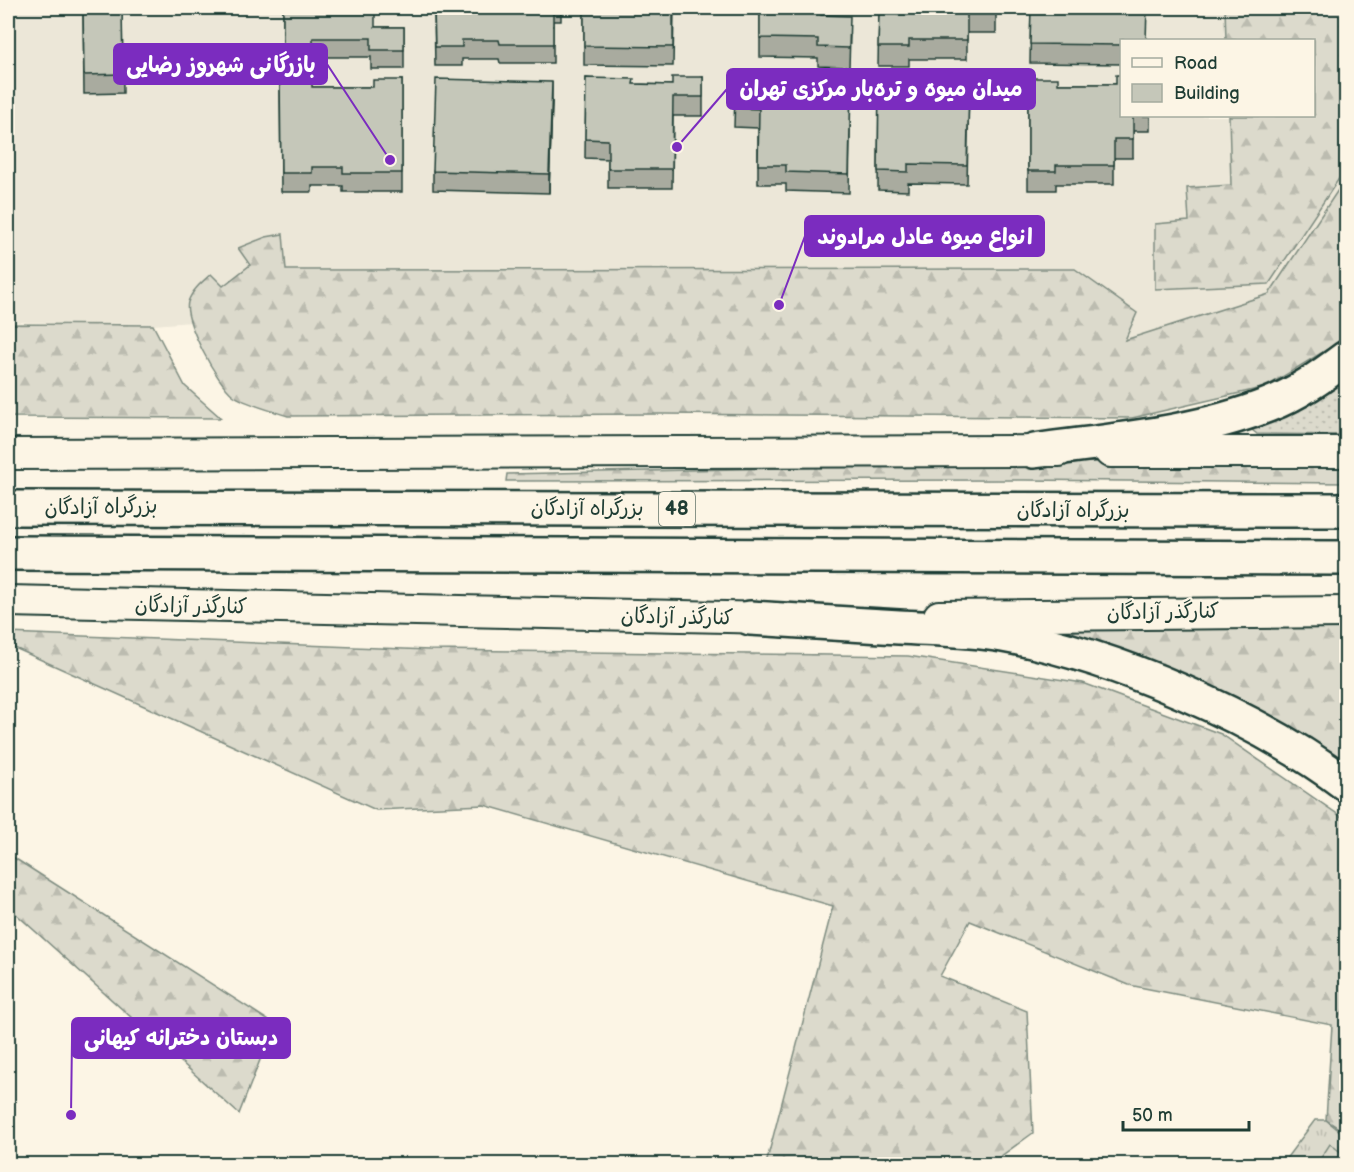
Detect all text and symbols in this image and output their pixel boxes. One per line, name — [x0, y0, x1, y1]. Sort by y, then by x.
legend — [1120, 39, 1315, 117]
callout: بازرگانی شهروز رضایی — [114, 44, 327, 84]
text: بازرگانی شهروز رضایی — [126, 51, 316, 79]
text: Road — [1174, 53, 1218, 74]
callout: میدان میوه و تره‌بار مرکزی تهران — [727, 69, 1035, 109]
text: میدان میوه و تره‌بار مرکزی تهران — [739, 76, 1023, 103]
text: Building — [1174, 83, 1240, 104]
callout: انواع میوه عادل مرادوند — [805, 216, 1044, 256]
text: انواع میوه عادل مرادوند — [817, 224, 1033, 252]
road number: 48 — [659, 492, 695, 526]
street label: بزرگراه آزادگان — [44, 494, 158, 520]
street label: بزرگراه آزادگان — [530, 496, 644, 521]
street label: بزرگراه آزادگان — [1016, 498, 1130, 523]
street label: کنارگذر آزادگان — [134, 593, 248, 619]
street label: کنارگذر آزادگان — [1106, 599, 1220, 625]
street label: کنارگذر آزادگان — [620, 604, 734, 630]
callout: دبستان دخترانه کیهانی — [72, 1018, 290, 1058]
text: دبستان دخترانه کیهانی — [84, 1025, 278, 1052]
scale bar — [1123, 1094, 1249, 1132]
text: 50 m — [1132, 1105, 1173, 1126]

